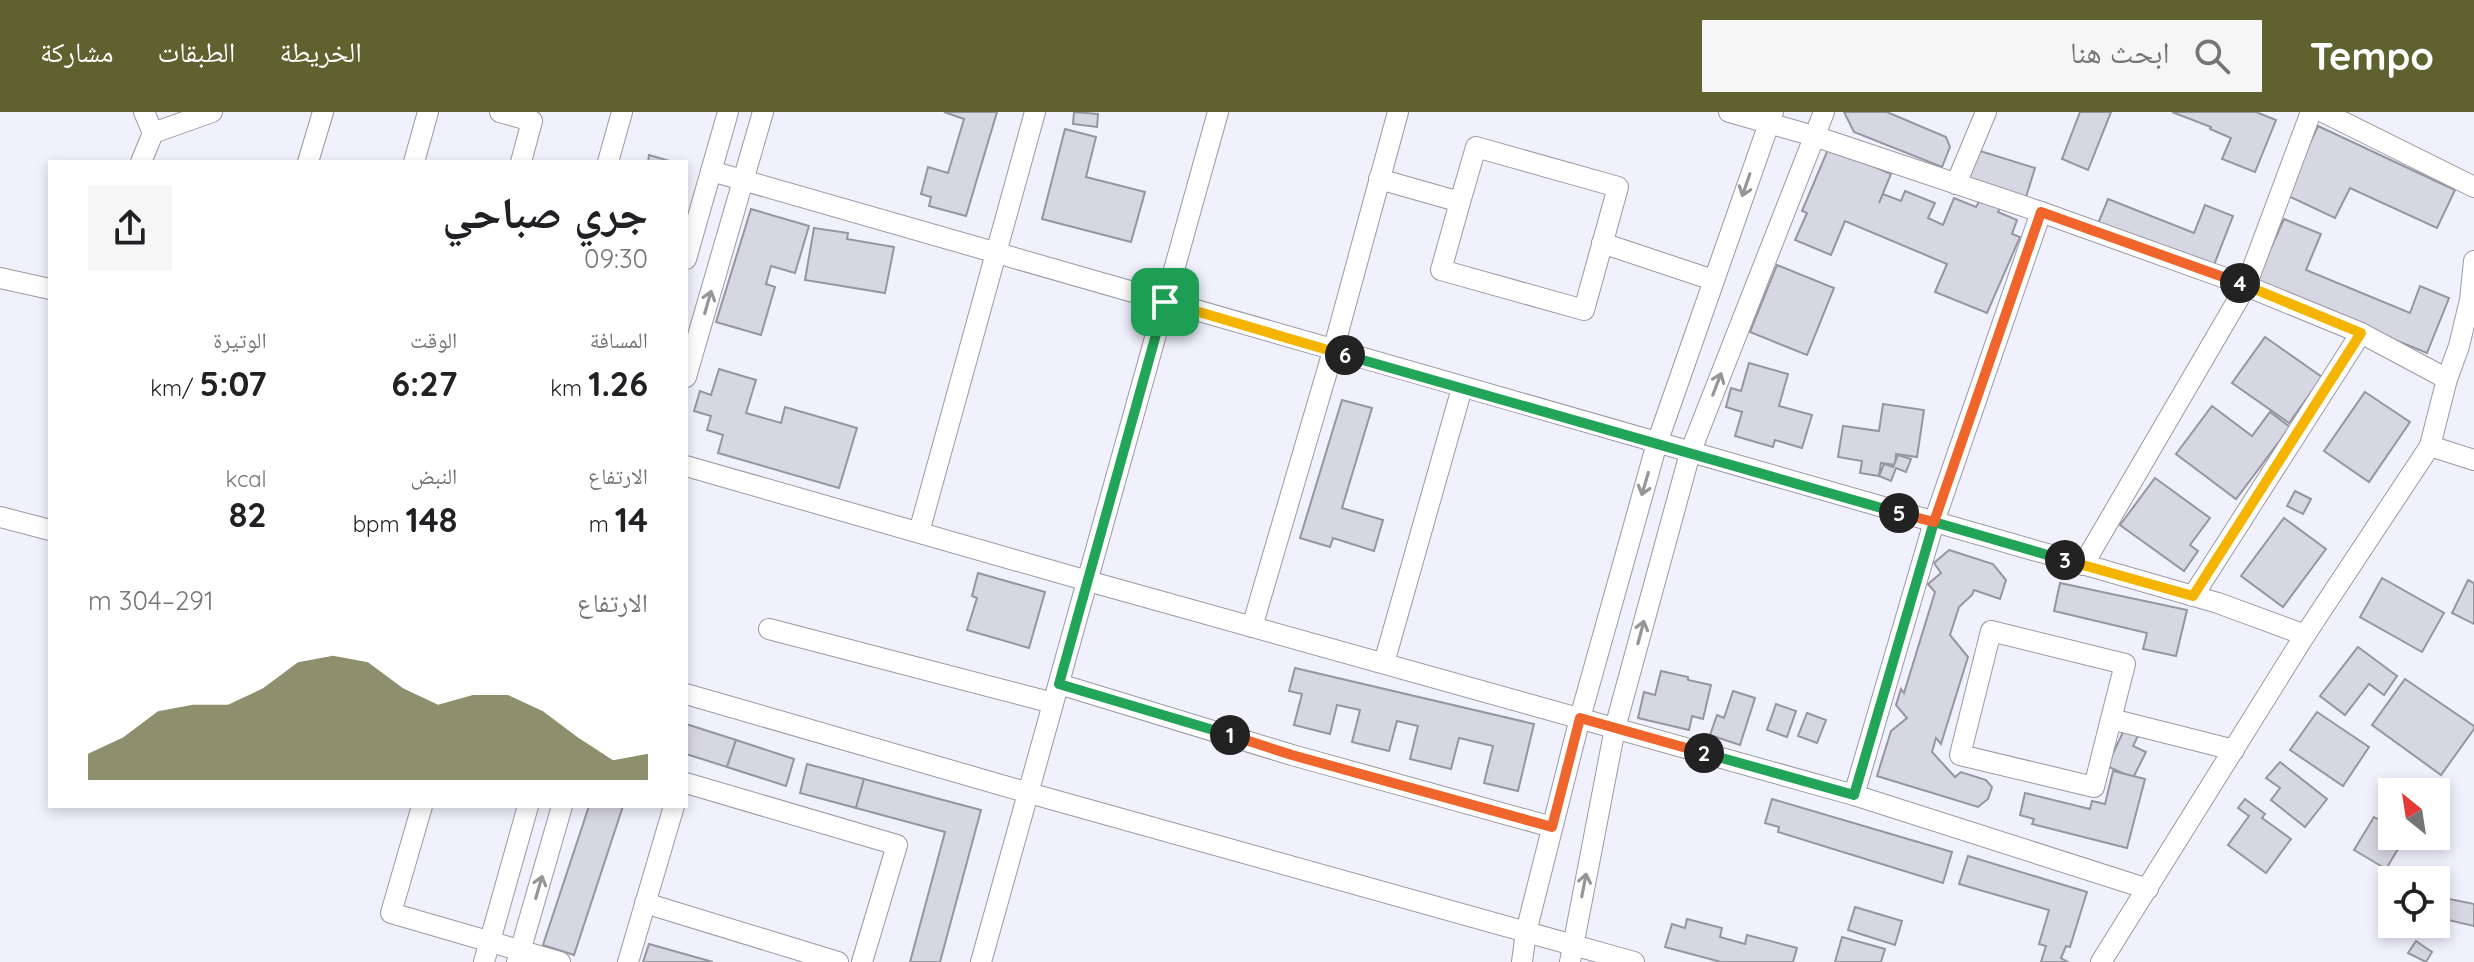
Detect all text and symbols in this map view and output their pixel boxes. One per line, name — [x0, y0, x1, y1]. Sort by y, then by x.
search box — [1702, 20, 2262, 92]
text: Tempo — [2310, 32, 2434, 80]
text: ابحث هنا — [2070, 33, 2170, 71]
text: مشاركة — [40, 34, 114, 69]
text: الطبقات — [158, 34, 235, 69]
text: الخريطة — [279, 34, 362, 69]
icon: search — [2190, 34, 2234, 78]
one-way arrow — [1738, 172, 1753, 197]
text: جري صباحي — [442, 184, 648, 239]
button: share — [88, 186, 172, 270]
text: 09:30 — [584, 242, 648, 275]
pin: 4 — [2220, 263, 2260, 303]
pin — [1131, 268, 1199, 336]
text: 4 — [2234, 269, 2246, 297]
icon: arrive — [1143, 280, 1187, 324]
one-way arrow — [701, 289, 716, 315]
text: الوتيرة — [213, 326, 267, 354]
text: الوقت — [410, 326, 457, 354]
text: المسافة — [590, 326, 648, 354]
pin: 6 — [1325, 335, 1365, 375]
text: 6 — [1339, 341, 1351, 369]
text: 5:07 — [200, 362, 267, 405]
text: 6:27 — [391, 362, 457, 405]
text: 1.26 — [588, 362, 648, 405]
one-way arrow — [1711, 372, 1726, 397]
text: /km — [150, 374, 200, 402]
text: km — [550, 374, 588, 402]
text: النبض — [410, 462, 457, 490]
text: الارتفاع — [588, 462, 648, 490]
text: kcal — [226, 465, 267, 493]
one-way arrow — [1637, 471, 1652, 497]
text: 82 — [229, 493, 267, 536]
pin: 5 — [1879, 493, 1919, 533]
text: 148 — [405, 498, 457, 541]
text: 14 — [615, 498, 648, 541]
text: 5 — [1893, 499, 1905, 527]
text: bpm — [353, 510, 405, 538]
text: m — [589, 510, 615, 538]
pin: 3 — [2045, 540, 2085, 580]
text: 3 — [2059, 546, 2071, 574]
text: 291–304 m — [88, 584, 214, 617]
text: الارتفاع — [577, 586, 648, 619]
one-way arrow — [1634, 619, 1649, 645]
pin: 1 — [1210, 715, 1250, 755]
text: 1 — [1226, 721, 1234, 749]
pin: 2 — [1684, 733, 1724, 773]
text: 2 — [1698, 739, 1710, 767]
north arrow — [2378, 778, 2450, 850]
map controls — [2378, 778, 2450, 938]
button: locate — [2378, 866, 2450, 938]
one-way arrow — [1577, 873, 1592, 899]
one-way arrow — [533, 875, 547, 900]

